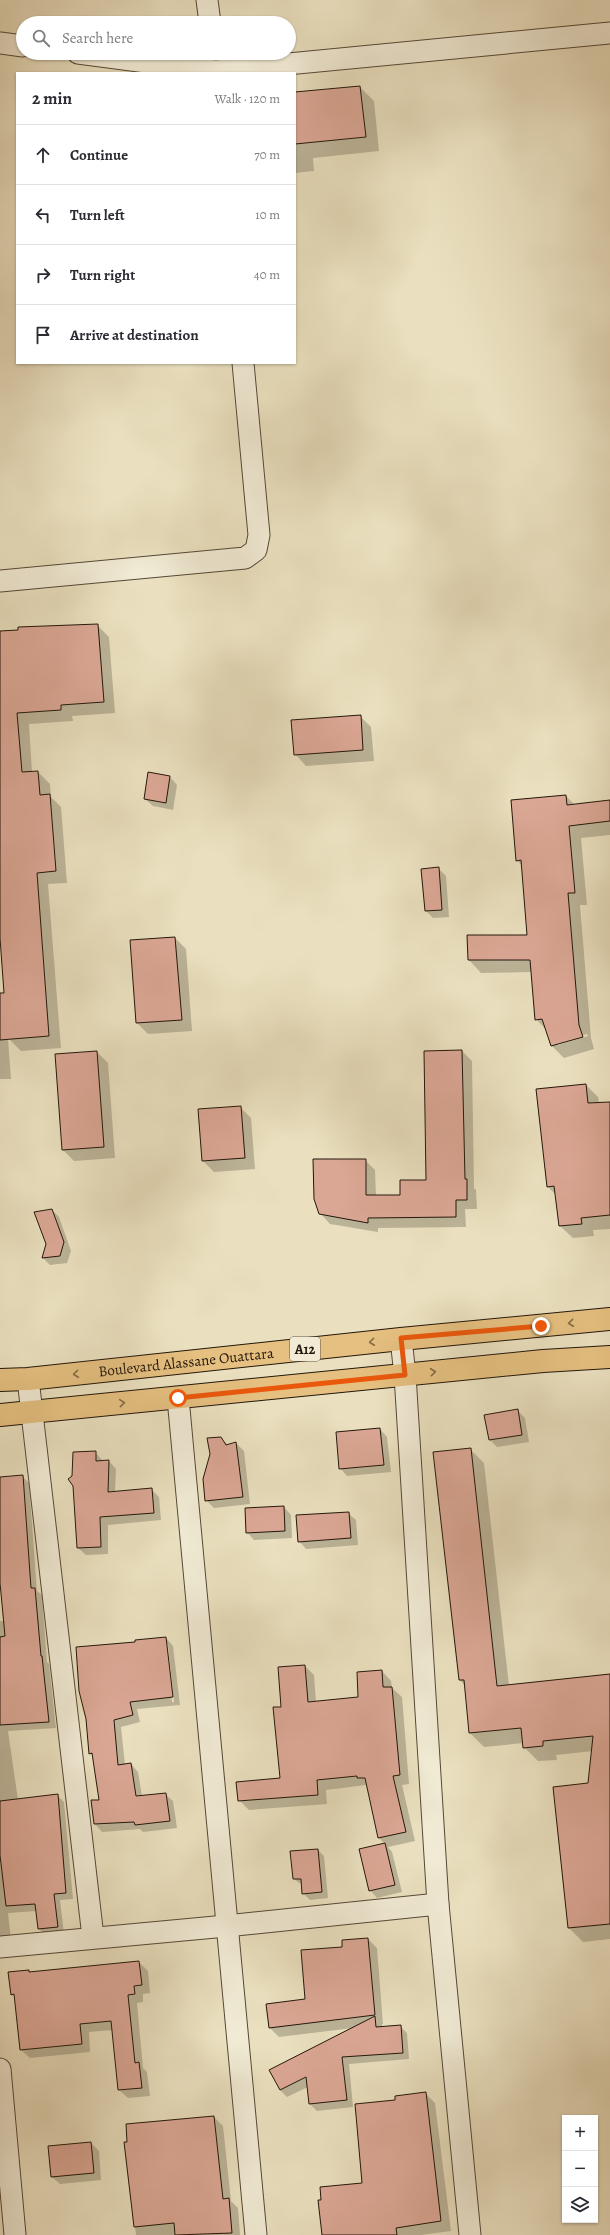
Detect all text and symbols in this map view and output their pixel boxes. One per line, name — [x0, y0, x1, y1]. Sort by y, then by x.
search box — [16, 16, 296, 60]
icon: search — [30, 27, 52, 49]
text: Search here — [62, 28, 133, 48]
text: 2 min — [32, 87, 72, 110]
text: Walk · 120 m — [215, 90, 280, 107]
icon: ahead — [32, 144, 54, 166]
text: Continue — [70, 145, 128, 165]
text: 70 m — [254, 146, 280, 163]
icon: left — [32, 204, 54, 226]
text: Turn left — [70, 205, 125, 225]
text: 10 m — [255, 206, 280, 223]
icon: right — [32, 264, 54, 286]
text: Turn right — [70, 265, 135, 285]
text: 40 m — [254, 266, 280, 283]
icon: arrive — [32, 324, 54, 346]
text: Arrive at destination — [70, 325, 199, 345]
route end — [532, 1317, 550, 1335]
one-way arrow — [568, 1318, 574, 1327]
road number: A12 — [290, 1337, 320, 1361]
one-way arrow — [369, 1337, 375, 1346]
street label: Boulevard Alassane Ouattara — [97, 1343, 275, 1381]
one-way arrow — [430, 1368, 436, 1377]
one-way arrow — [73, 1369, 79, 1378]
route start — [169, 1389, 187, 1407]
one-way arrow — [119, 1399, 125, 1408]
map controls — [562, 2115, 598, 2223]
button: + — [562, 2115, 598, 2151]
button: − — [562, 2151, 598, 2187]
button: layers — [562, 2187, 598, 2223]

